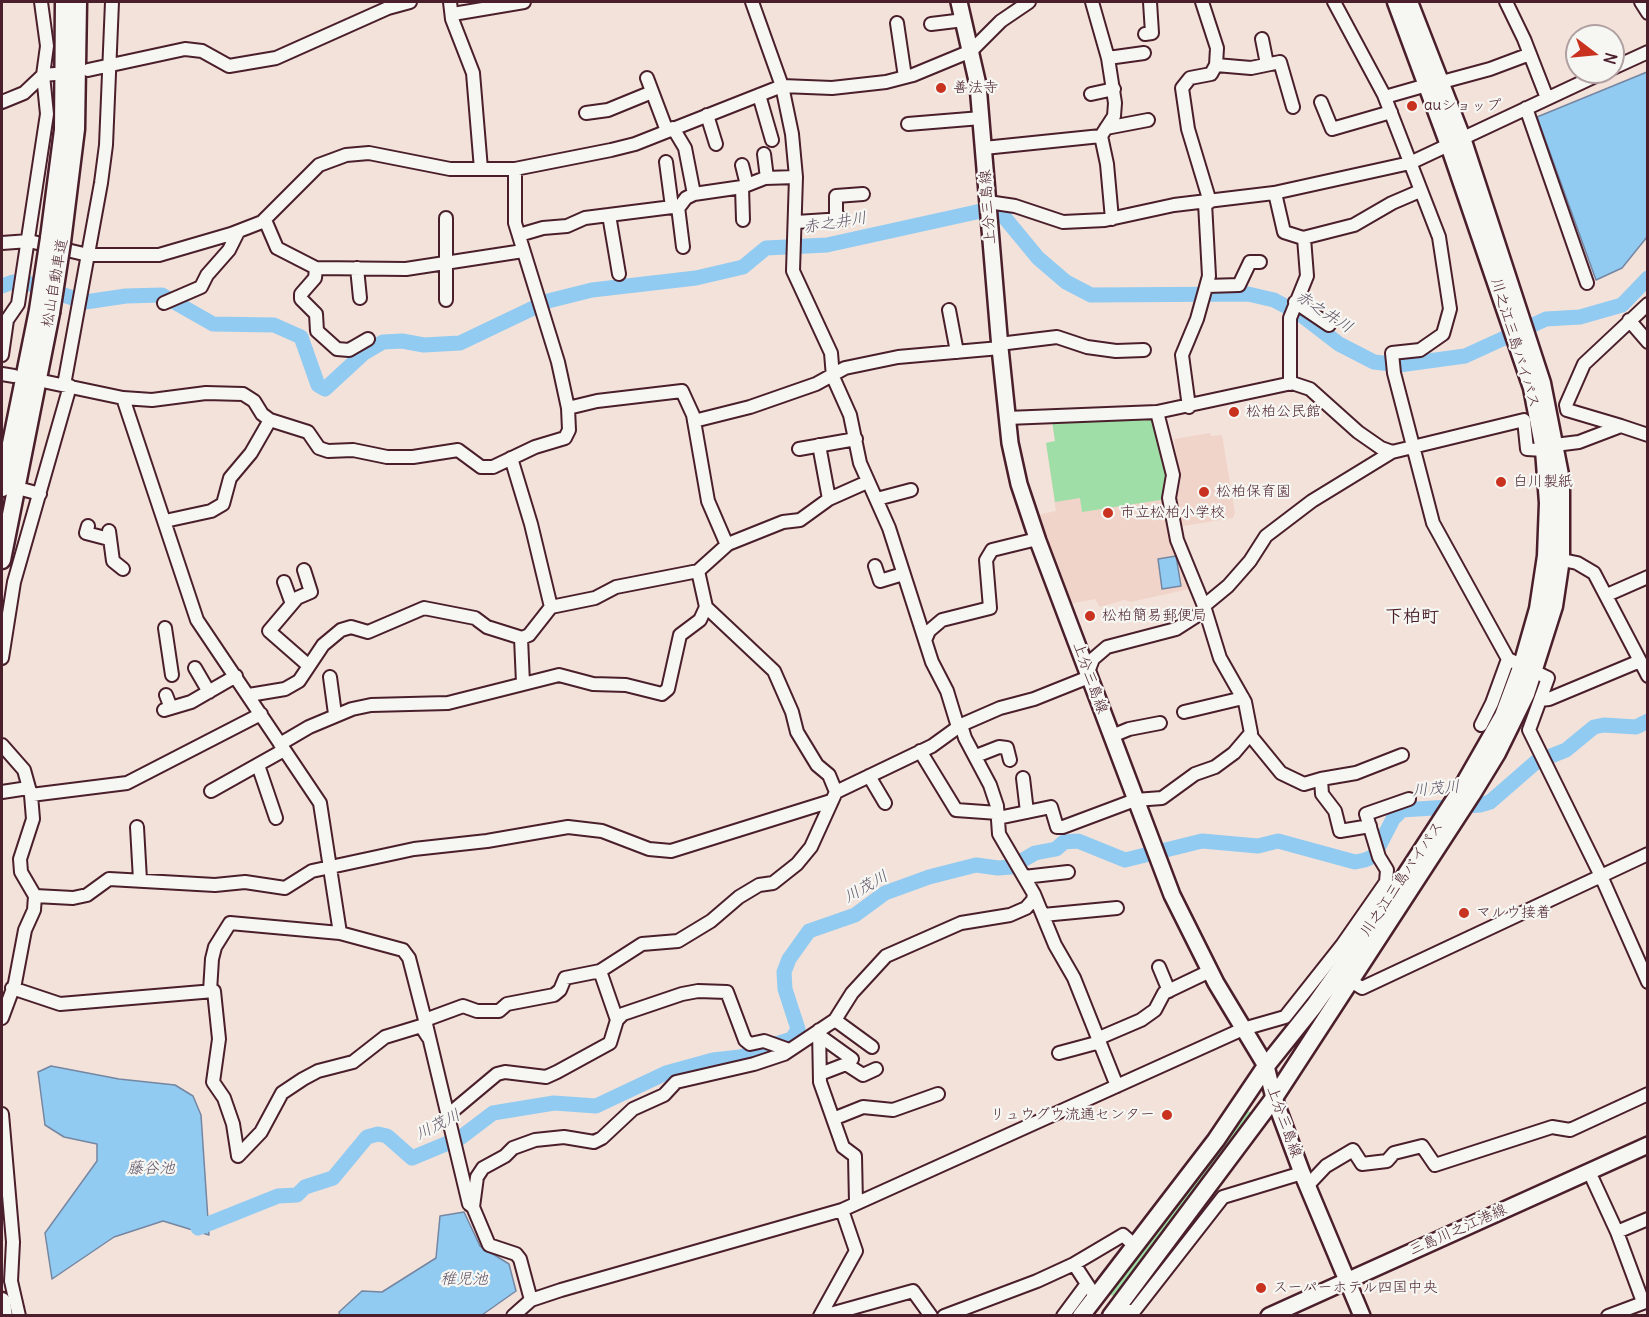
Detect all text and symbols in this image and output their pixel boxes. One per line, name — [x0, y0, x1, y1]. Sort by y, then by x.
north arrow — [1565, 24, 1625, 84]
text: N — [1599, 50, 1622, 66]
place label: 善法寺 — [953, 79, 998, 97]
marker: 善法寺 — [934, 81, 948, 95]
place label: auショップ — [1424, 97, 1501, 115]
marker: auショップ — [1405, 99, 1419, 113]
street label: 上分三島線 — [976, 169, 1000, 245]
water label: 赤之井川 — [802, 209, 868, 237]
street label: 松山自動車道 — [38, 237, 72, 329]
street label: 川之江三島バイパス — [1487, 276, 1543, 410]
water label: 赤之井川 — [1292, 287, 1356, 337]
place label: 松柏公民館 — [1246, 403, 1321, 421]
marker: 松柏公民館 — [1227, 405, 1241, 419]
place label: 白川製紙 — [1513, 473, 1573, 491]
marker: 白川製紙 — [1494, 475, 1508, 489]
place label: 松柏保育園 — [1216, 483, 1291, 501]
marker: 松柏保育園 — [1197, 485, 1211, 499]
place label: 市立松柏小学校 — [1120, 504, 1225, 522]
marker: 市立松柏小学校 — [1101, 506, 1115, 520]
district label: 下柏町 — [1385, 606, 1439, 628]
place label: 松柏簡易郵便局 — [1102, 607, 1207, 625]
marker: 松柏簡易郵便局 — [1083, 609, 1097, 623]
street label: 上分三島線 — [1069, 640, 1111, 716]
water label: 川茂川 — [1411, 777, 1461, 801]
street label: 川之江三島バイパス — [1357, 818, 1447, 940]
water label: 川茂川 — [840, 867, 892, 907]
place label: マルウ接着 — [1476, 904, 1551, 922]
marker: マルウ接着 — [1457, 906, 1471, 920]
street label: 上分三島線 — [1263, 1084, 1305, 1160]
water label: 川茂川 — [412, 1106, 464, 1144]
place label: リュウグウ流通センター — [990, 1106, 1155, 1124]
marker: リュウグウ流通センター — [1160, 1108, 1174, 1122]
water label: 藤谷池 — [127, 1158, 175, 1178]
street label: 三島川之江港線 — [1406, 1200, 1510, 1260]
water label: 稚児池 — [440, 1269, 488, 1289]
place label: スーパーホテル四国中央 — [1273, 1279, 1437, 1297]
marker: スーパーホテル四国中央 — [1254, 1281, 1268, 1295]

